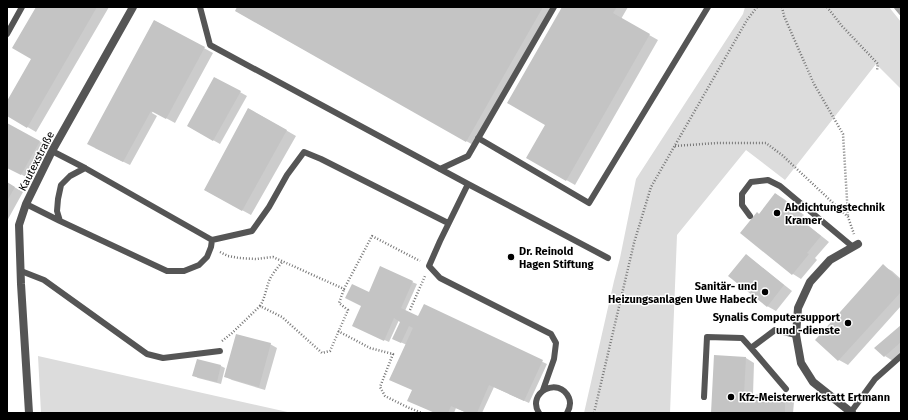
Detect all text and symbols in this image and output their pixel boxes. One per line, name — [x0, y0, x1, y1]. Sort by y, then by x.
street label: Kautexstraße — [16, 129, 57, 193]
place label: Abdichtungstechnik Kramer — [784, 201, 886, 227]
marker: Abdichtungstechnik Kramer — [772, 208, 782, 218]
place label: Dr. Reinold Hagen Stiftung — [519, 245, 595, 271]
marker: Dr. Reinold Hagen Stiftung — [506, 252, 516, 262]
place label: Sanitär- und Heizungsanlagen Uwe Habeck — [608, 280, 758, 306]
marker: Sanitär- und Heizungsanlagen Uwe Habeck — [760, 287, 770, 297]
place label: Synalis Computersupport und -dienste — [713, 311, 841, 337]
marker: Synalis Computersupport und -dienste — [843, 318, 853, 328]
place label: Kfz-Meisterwerkstatt Ertmann — [739, 391, 890, 404]
marker: Kfz-Meisterwerkstatt Ertmann — [726, 392, 736, 402]

